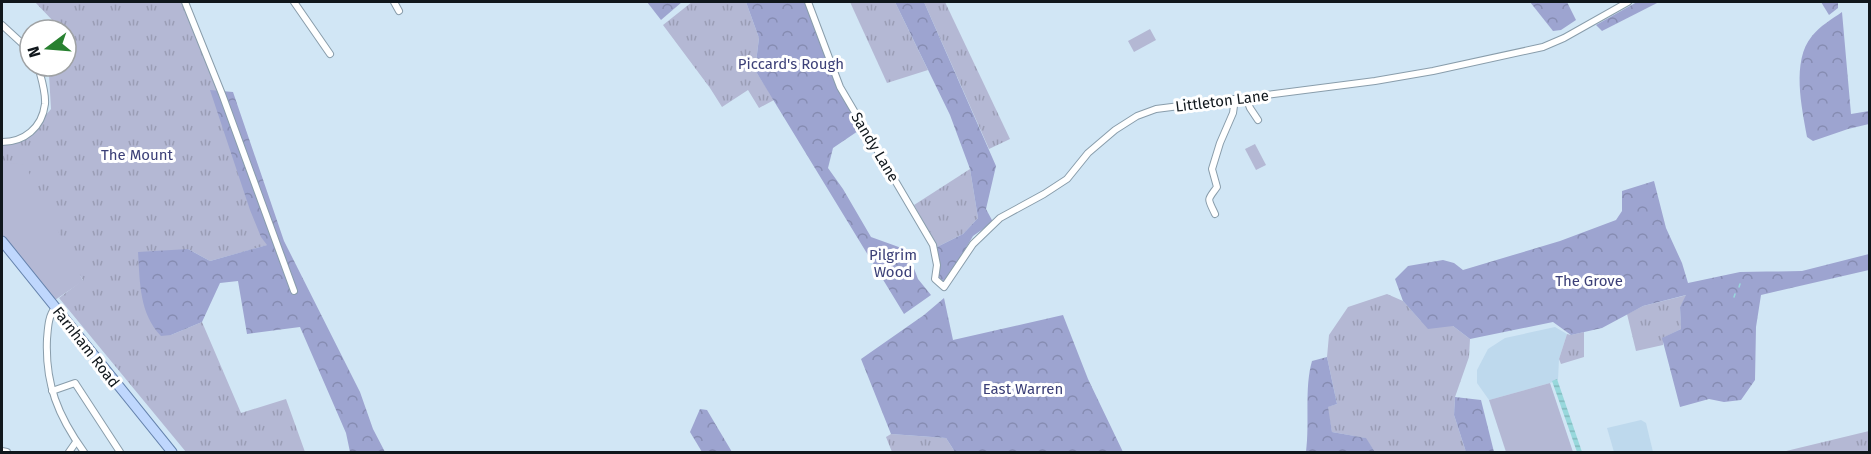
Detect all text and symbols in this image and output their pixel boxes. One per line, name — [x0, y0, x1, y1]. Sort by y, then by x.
north arrow — [18, 18, 78, 78]
text: N — [23, 44, 45, 60]
park label: Piccard's Rough — [738, 55, 844, 73]
street label: Littleton Lane — [1174, 86, 1270, 116]
street label: Sandy Lane — [847, 109, 903, 185]
park label: The Mount — [101, 146, 174, 164]
park label: Pilgrim Wood — [869, 246, 917, 281]
park label: The Grove — [1555, 272, 1623, 290]
street label: Farnham Road — [49, 303, 123, 391]
park label: East Warren — [983, 380, 1063, 398]

